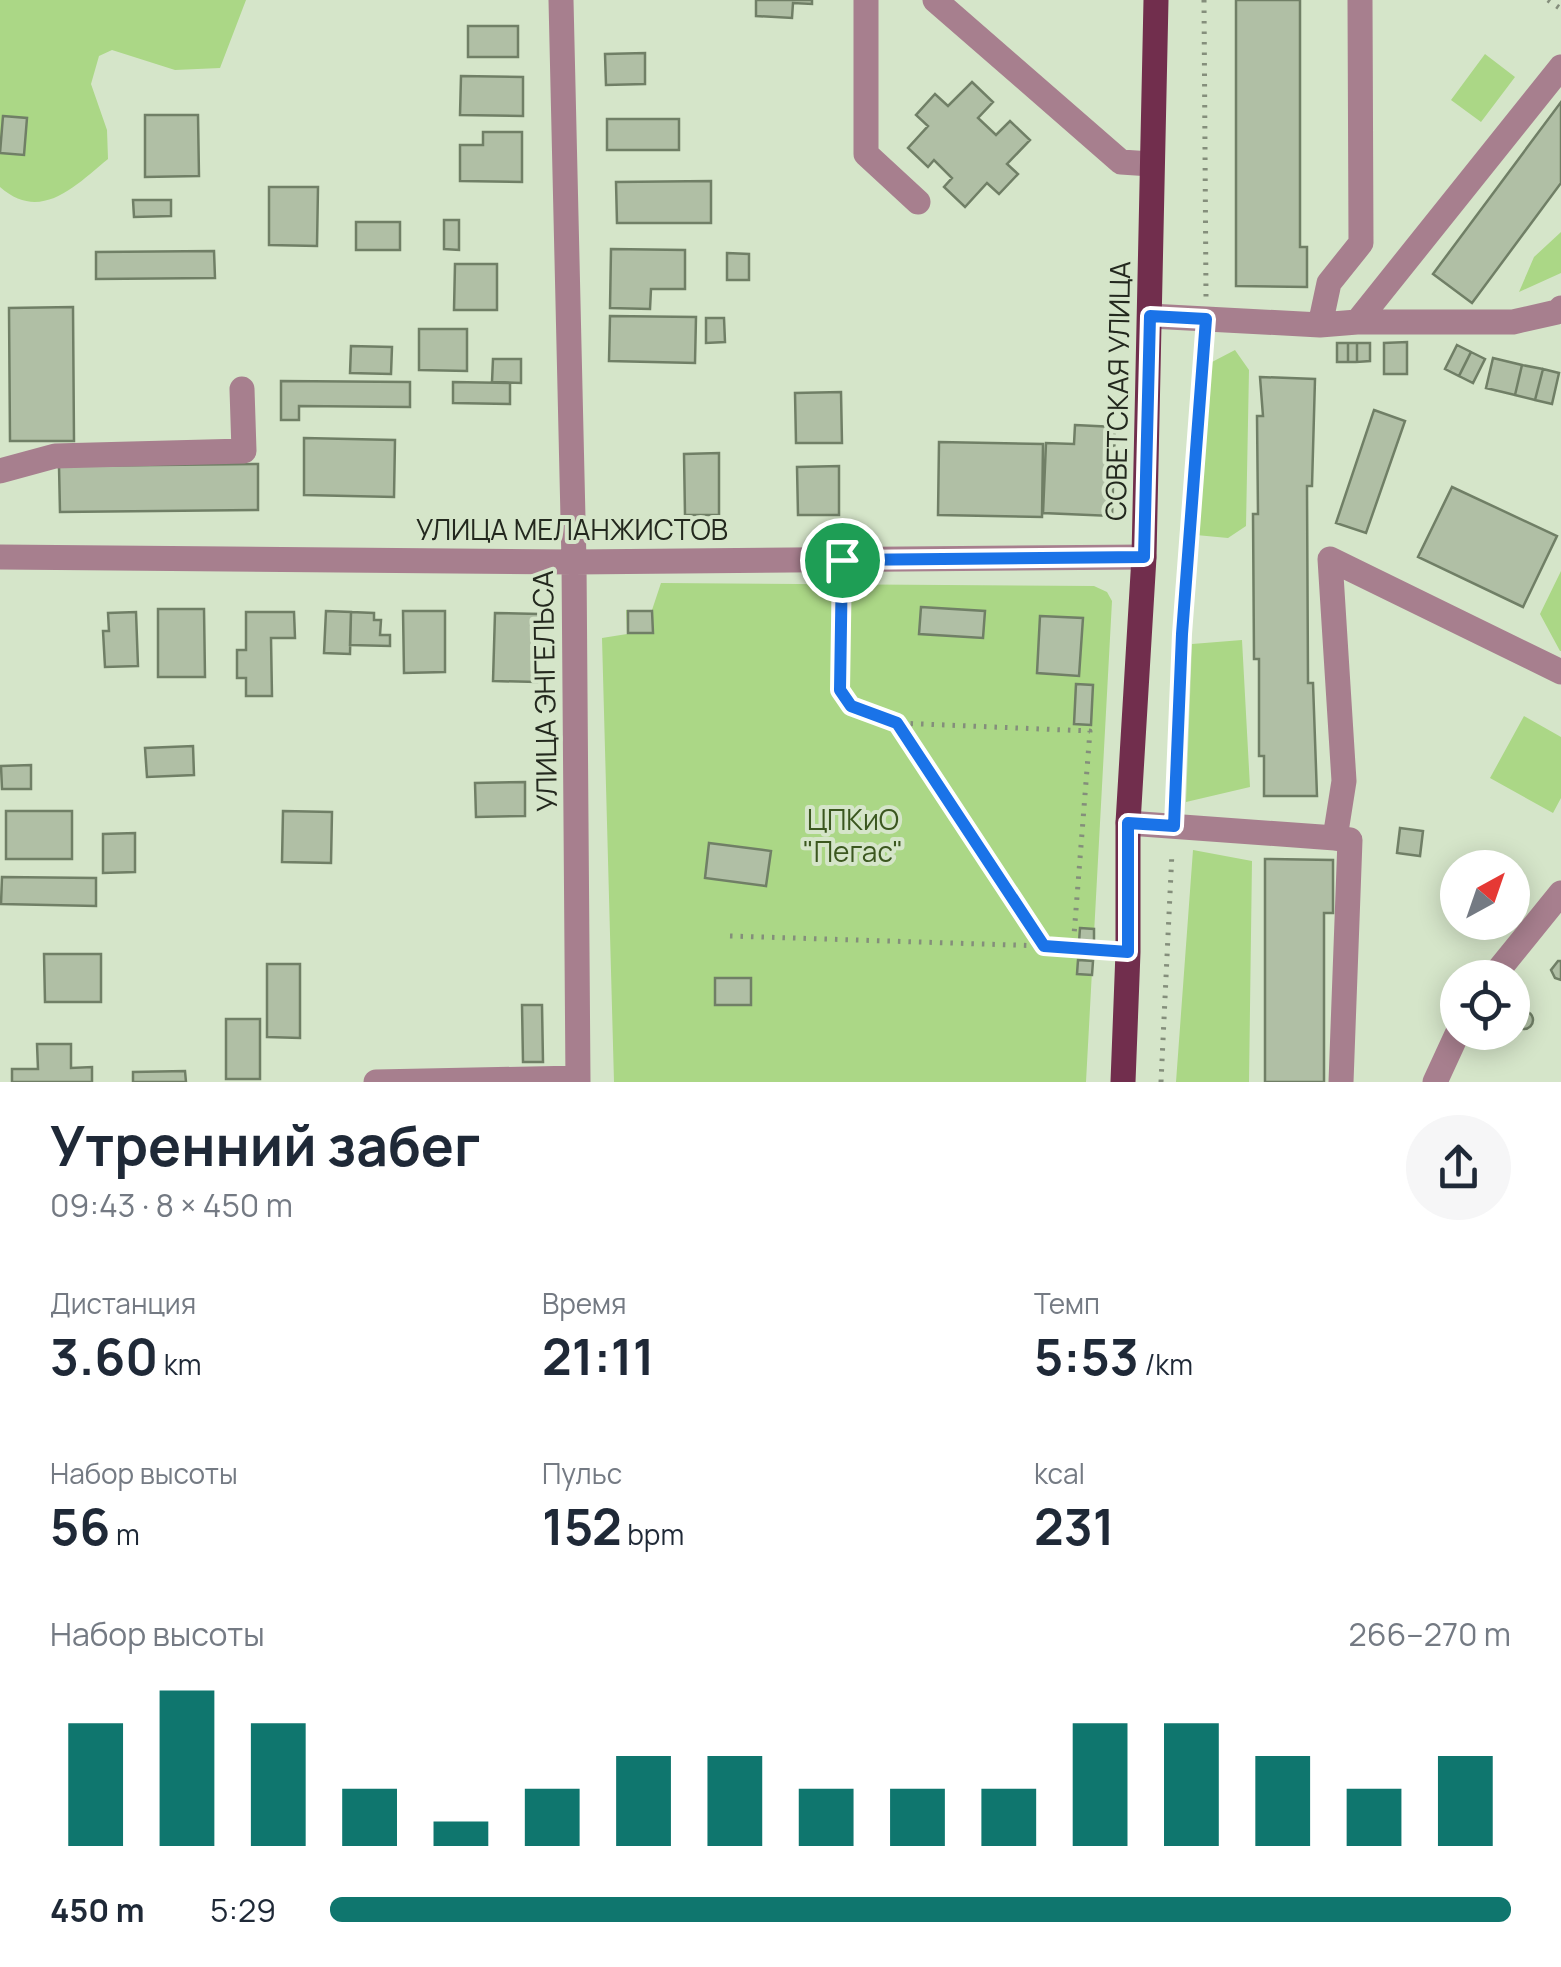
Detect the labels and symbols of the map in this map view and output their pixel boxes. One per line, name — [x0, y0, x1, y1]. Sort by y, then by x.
street label: СОВЕТСКАЯ УЛИЦА — [1096, 261, 1138, 521]
street label: УЛИЦА МЕЛАНЖИСТОВ — [416, 510, 728, 548]
pin — [800, 518, 885, 603]
street label: УЛИЦА ЭНГЕЛЬСА — [523, 570, 565, 812]
park label: ЦПКиО "Пегас" — [803, 800, 903, 870]
north arrow — [1440, 850, 1530, 940]

